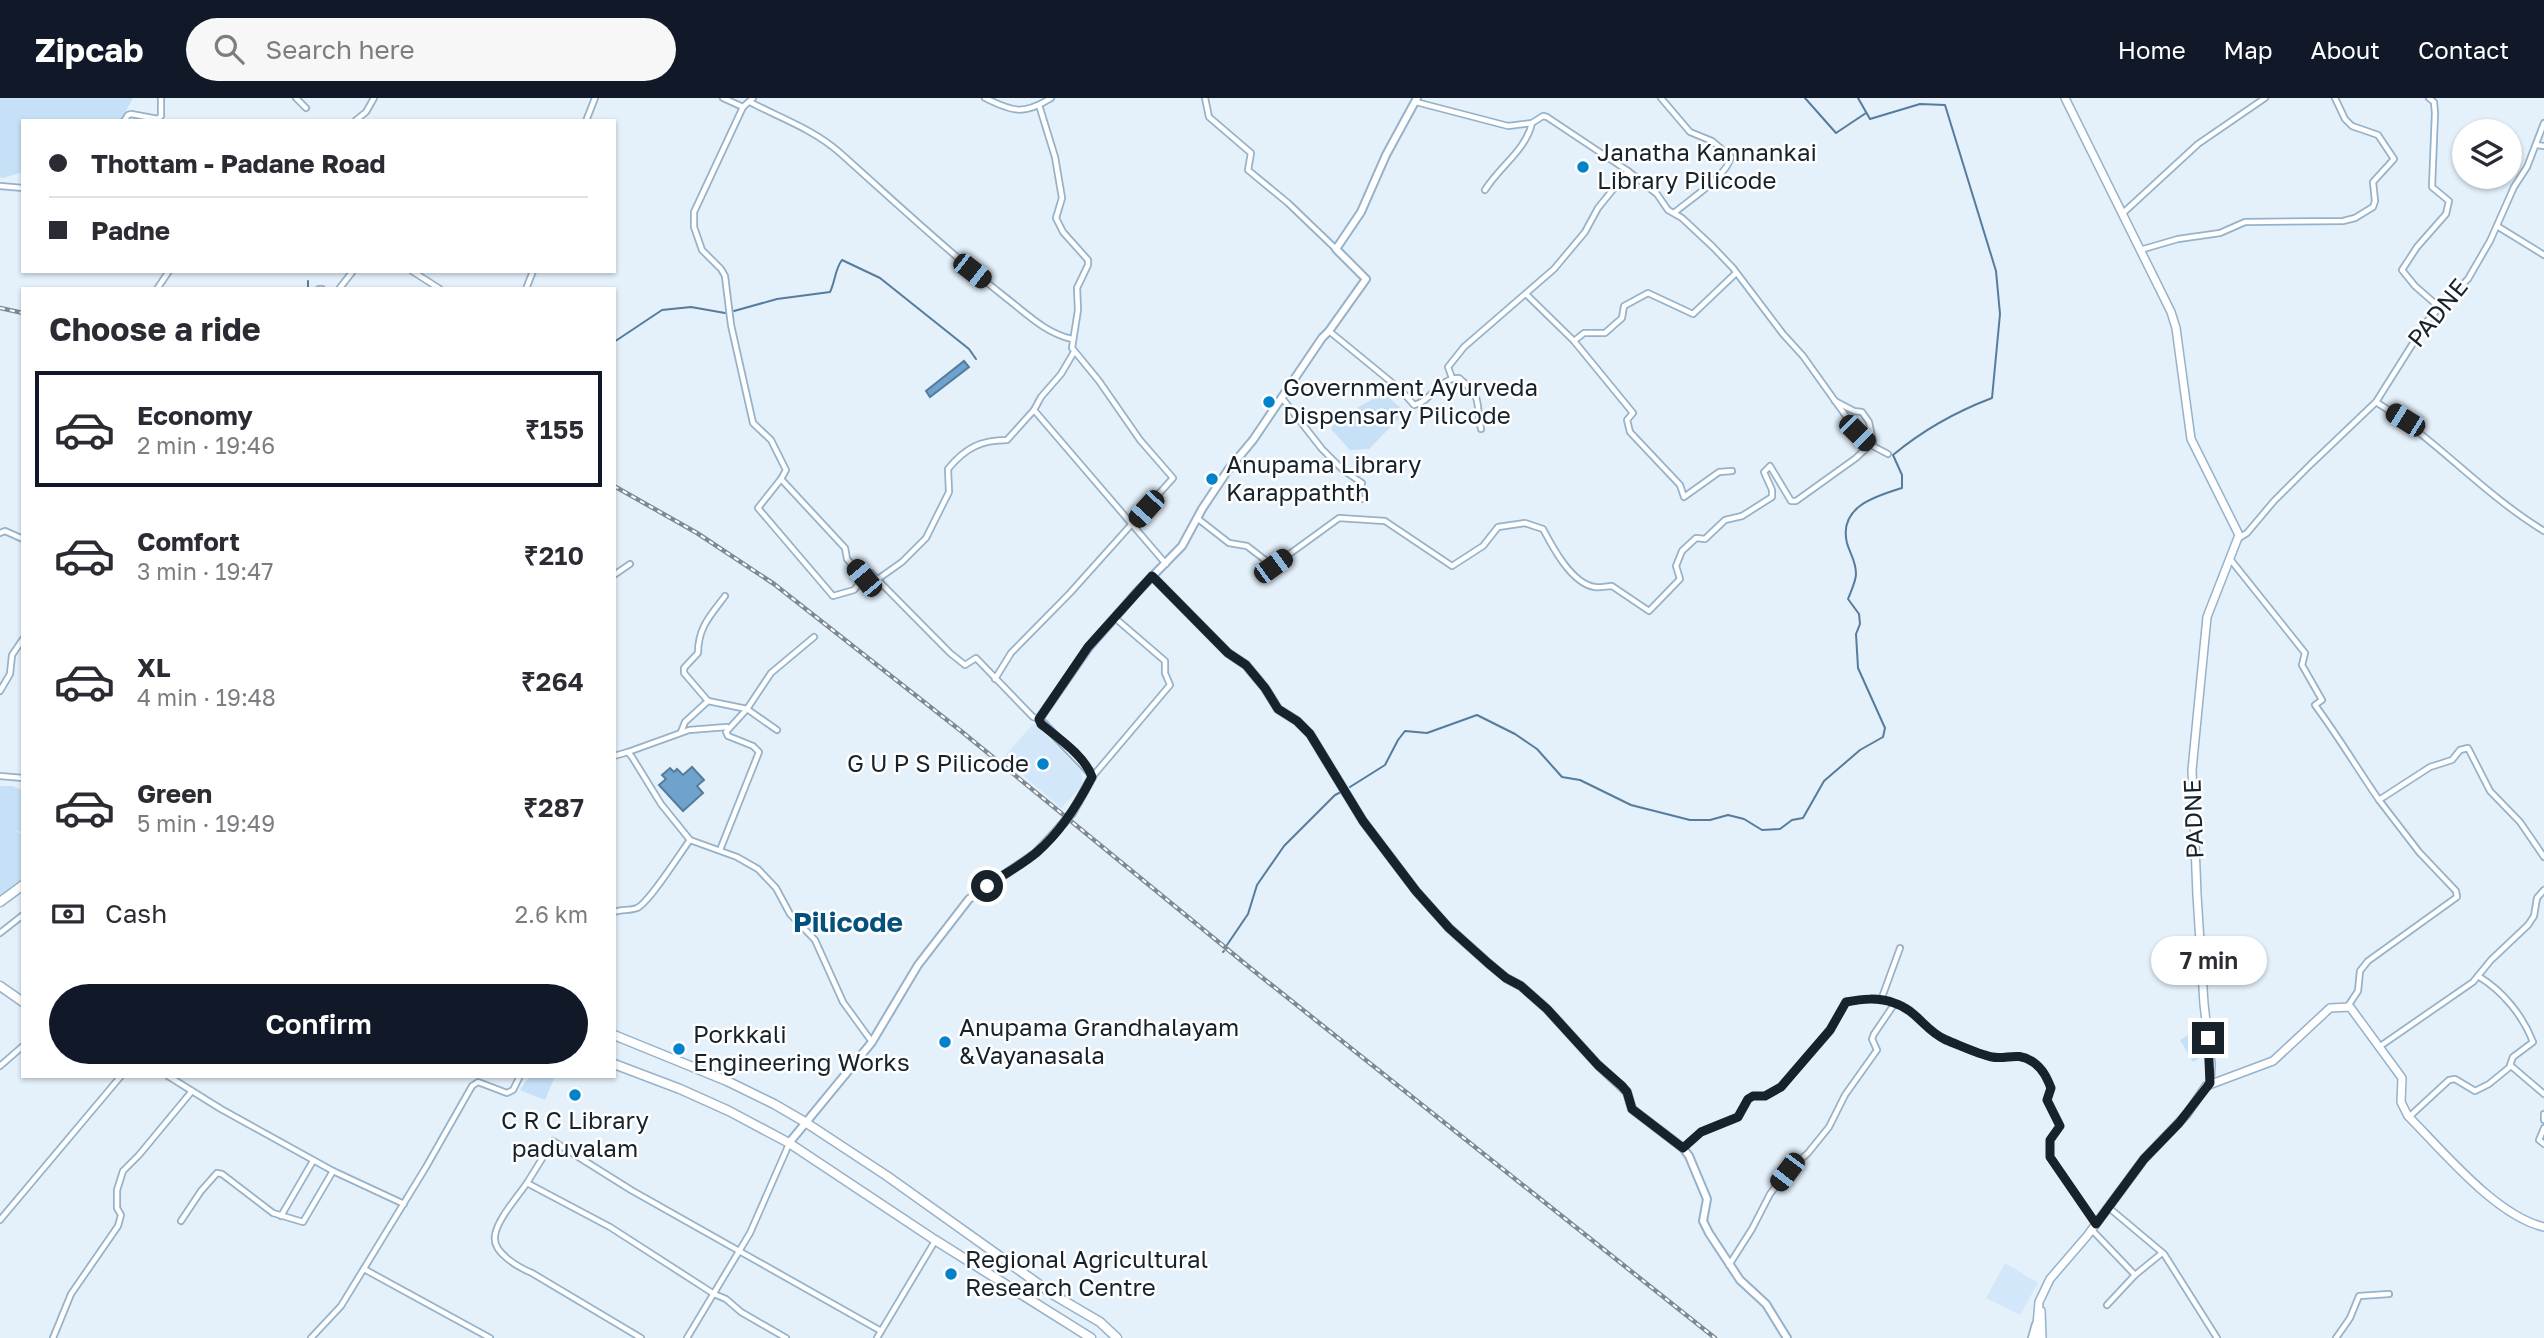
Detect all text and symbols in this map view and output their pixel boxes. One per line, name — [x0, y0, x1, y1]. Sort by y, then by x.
search box — [186, 18, 676, 81]
text: Zipcab — [35, 30, 144, 69]
icon: search — [210, 30, 248, 68]
text: Search here — [266, 34, 415, 65]
text: Home — [2118, 35, 2186, 64]
text: Map — [2224, 35, 2273, 64]
text: About — [2311, 35, 2380, 64]
text: Contact — [2418, 35, 2509, 64]
map controls — [2452, 119, 2522, 189]
button: layers — [2452, 119, 2522, 189]
place label: Janatha Kannankai Library Pilicode — [1597, 137, 1817, 194]
text: Thottam - Padane Road — [91, 148, 385, 179]
marker: Janatha Kannankai Library Pilicode — [1575, 159, 1591, 175]
text: Padne — [91, 215, 170, 246]
car — [949, 250, 996, 292]
street label: PADNE — [2401, 272, 2473, 352]
text: Choose a ride — [49, 310, 261, 348]
place label: Government Ayurveda Dispensary Pilicode — [1283, 372, 1538, 429]
marker: Government Ayurveda Dispensary Pilicode — [1261, 394, 1277, 410]
icon: car — [53, 398, 116, 461]
text: Economy — [137, 400, 253, 431]
car — [2382, 400, 2429, 440]
car — [1835, 411, 1880, 455]
text: ₹155 — [525, 414, 584, 445]
text: 2 min · 19:46 — [137, 431, 275, 459]
place label: Anupama Library Karappathth — [1226, 449, 1422, 506]
marker: Anupama Library Karappathth — [1204, 471, 1220, 487]
car — [1125, 486, 1168, 532]
icon: car — [53, 524, 116, 587]
text: Comfort — [137, 526, 240, 557]
text: ₹210 — [524, 540, 584, 571]
car — [1250, 545, 1297, 587]
car — [843, 555, 886, 601]
text: 3 min · 19:47 — [137, 557, 273, 585]
icon: car — [53, 650, 116, 713]
text: XL — [137, 652, 171, 683]
text: ₹264 — [521, 666, 584, 697]
text: 4 min · 19:48 — [137, 683, 276, 711]
place label: G U P S Pilicode — [847, 748, 1029, 777]
marker: G U P S Pilicode — [1035, 756, 1051, 772]
icon: car — [53, 776, 116, 839]
text: Green — [137, 778, 212, 809]
street label: PADNE — [2177, 779, 2208, 859]
text: ₹287 — [523, 792, 584, 823]
text: 5 min · 19:49 — [137, 809, 275, 837]
route start — [971, 870, 1003, 902]
icon: cash — [49, 895, 87, 933]
text: Cash — [105, 898, 167, 929]
text: 2.6 km — [515, 900, 588, 928]
district label: Pilicode — [793, 905, 903, 938]
callout: 7 min — [2150, 936, 2266, 986]
text: 7 min — [2180, 946, 2238, 974]
button: Confirm — [49, 984, 588, 1064]
place label: Anupama Grandhalayam &Vayanasala — [959, 1012, 1239, 1069]
place label: Porkkali Engineering Works — [693, 1019, 910, 1076]
route end — [2192, 1022, 2224, 1054]
marker: Anupama Grandhalayam &Vayanasala — [937, 1034, 953, 1050]
marker: Porkkali Engineering Works — [671, 1041, 687, 1057]
marker: C R C Library paduvalam — [567, 1087, 583, 1103]
place label: C R C Library paduvalam — [501, 1105, 649, 1162]
car — [1766, 1149, 1809, 1195]
place label: Regional Agricultural Research Centre — [965, 1244, 1208, 1301]
marker: Regional Agricultural Research Centre — [943, 1266, 959, 1282]

